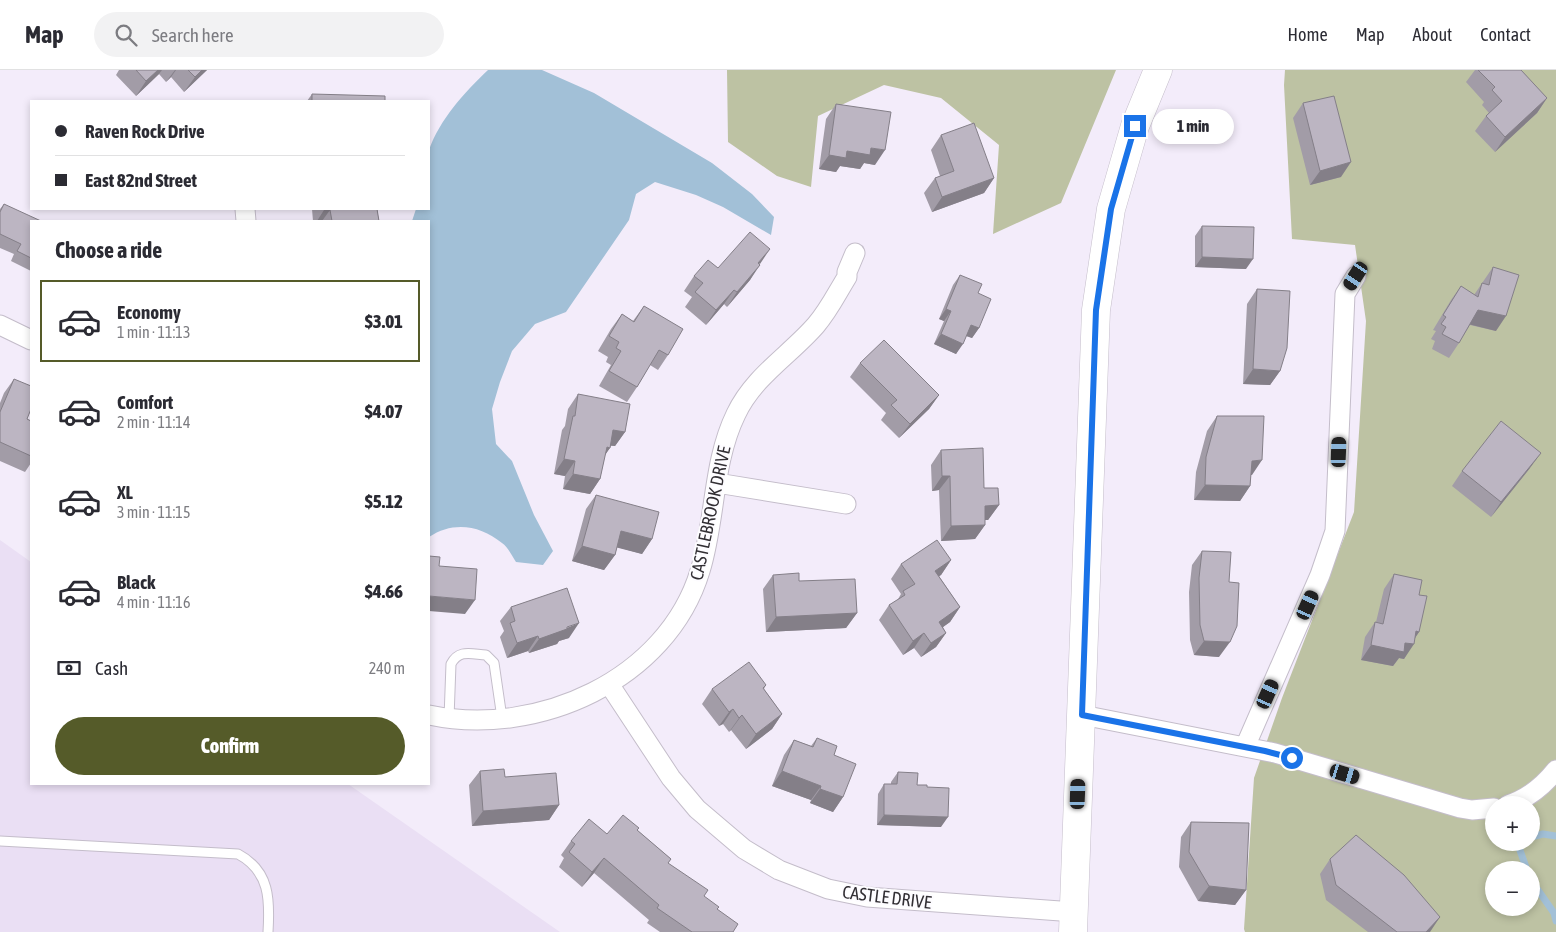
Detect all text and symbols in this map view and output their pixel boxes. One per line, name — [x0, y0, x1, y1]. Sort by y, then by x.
search box — [94, 12, 444, 57]
text: Map — [25, 21, 64, 48]
icon: search — [112, 21, 140, 49]
text: Search here — [152, 24, 234, 46]
text: Home — [1288, 24, 1328, 45]
text: Map — [1356, 24, 1385, 45]
text: About — [1413, 24, 1452, 45]
text: Contact — [1480, 24, 1531, 45]
callout: 1 min — [1152, 108, 1235, 144]
route end — [1124, 115, 1146, 137]
text: 1 min — [1177, 117, 1209, 135]
text: Raven Rock Drive — [85, 120, 205, 142]
text: East 82nd Street — [85, 169, 197, 191]
text: Choose a ride — [55, 237, 162, 263]
car — [1341, 259, 1370, 293]
icon: car — [57, 299, 102, 344]
text: Economy — [117, 301, 181, 323]
text: $3.01 — [365, 310, 403, 332]
text: 1 min · 11:13 — [117, 323, 190, 341]
icon: car — [57, 389, 102, 434]
text: Comfort — [117, 391, 173, 413]
text: $4.07 — [365, 400, 403, 422]
text: 2 min · 11:14 — [117, 413, 190, 431]
car — [1330, 437, 1347, 467]
street label: CASTLEBROOK DRIVE — [686, 444, 735, 582]
icon: car — [57, 479, 102, 524]
text: XL — [117, 481, 133, 503]
text: $5.12 — [365, 490, 403, 512]
text: 3 min · 11:15 — [117, 503, 190, 521]
icon: car — [57, 569, 102, 614]
text: Black — [117, 571, 155, 593]
text: $4.66 — [365, 580, 403, 602]
car — [1295, 588, 1320, 622]
text: 4 min · 11:16 — [117, 593, 190, 611]
icon: cash — [55, 654, 83, 682]
text: Cash — [95, 657, 128, 679]
text: 240 m — [369, 659, 405, 677]
car — [1255, 677, 1280, 711]
button: Confirm — [55, 717, 405, 775]
route start — [1281, 747, 1303, 769]
car — [1328, 762, 1361, 786]
car — [1069, 779, 1086, 809]
map controls — [1485, 796, 1540, 916]
button: + — [1485, 796, 1540, 851]
button: − — [1485, 861, 1540, 916]
street label: CASTLE DRIVE — [841, 881, 933, 913]

